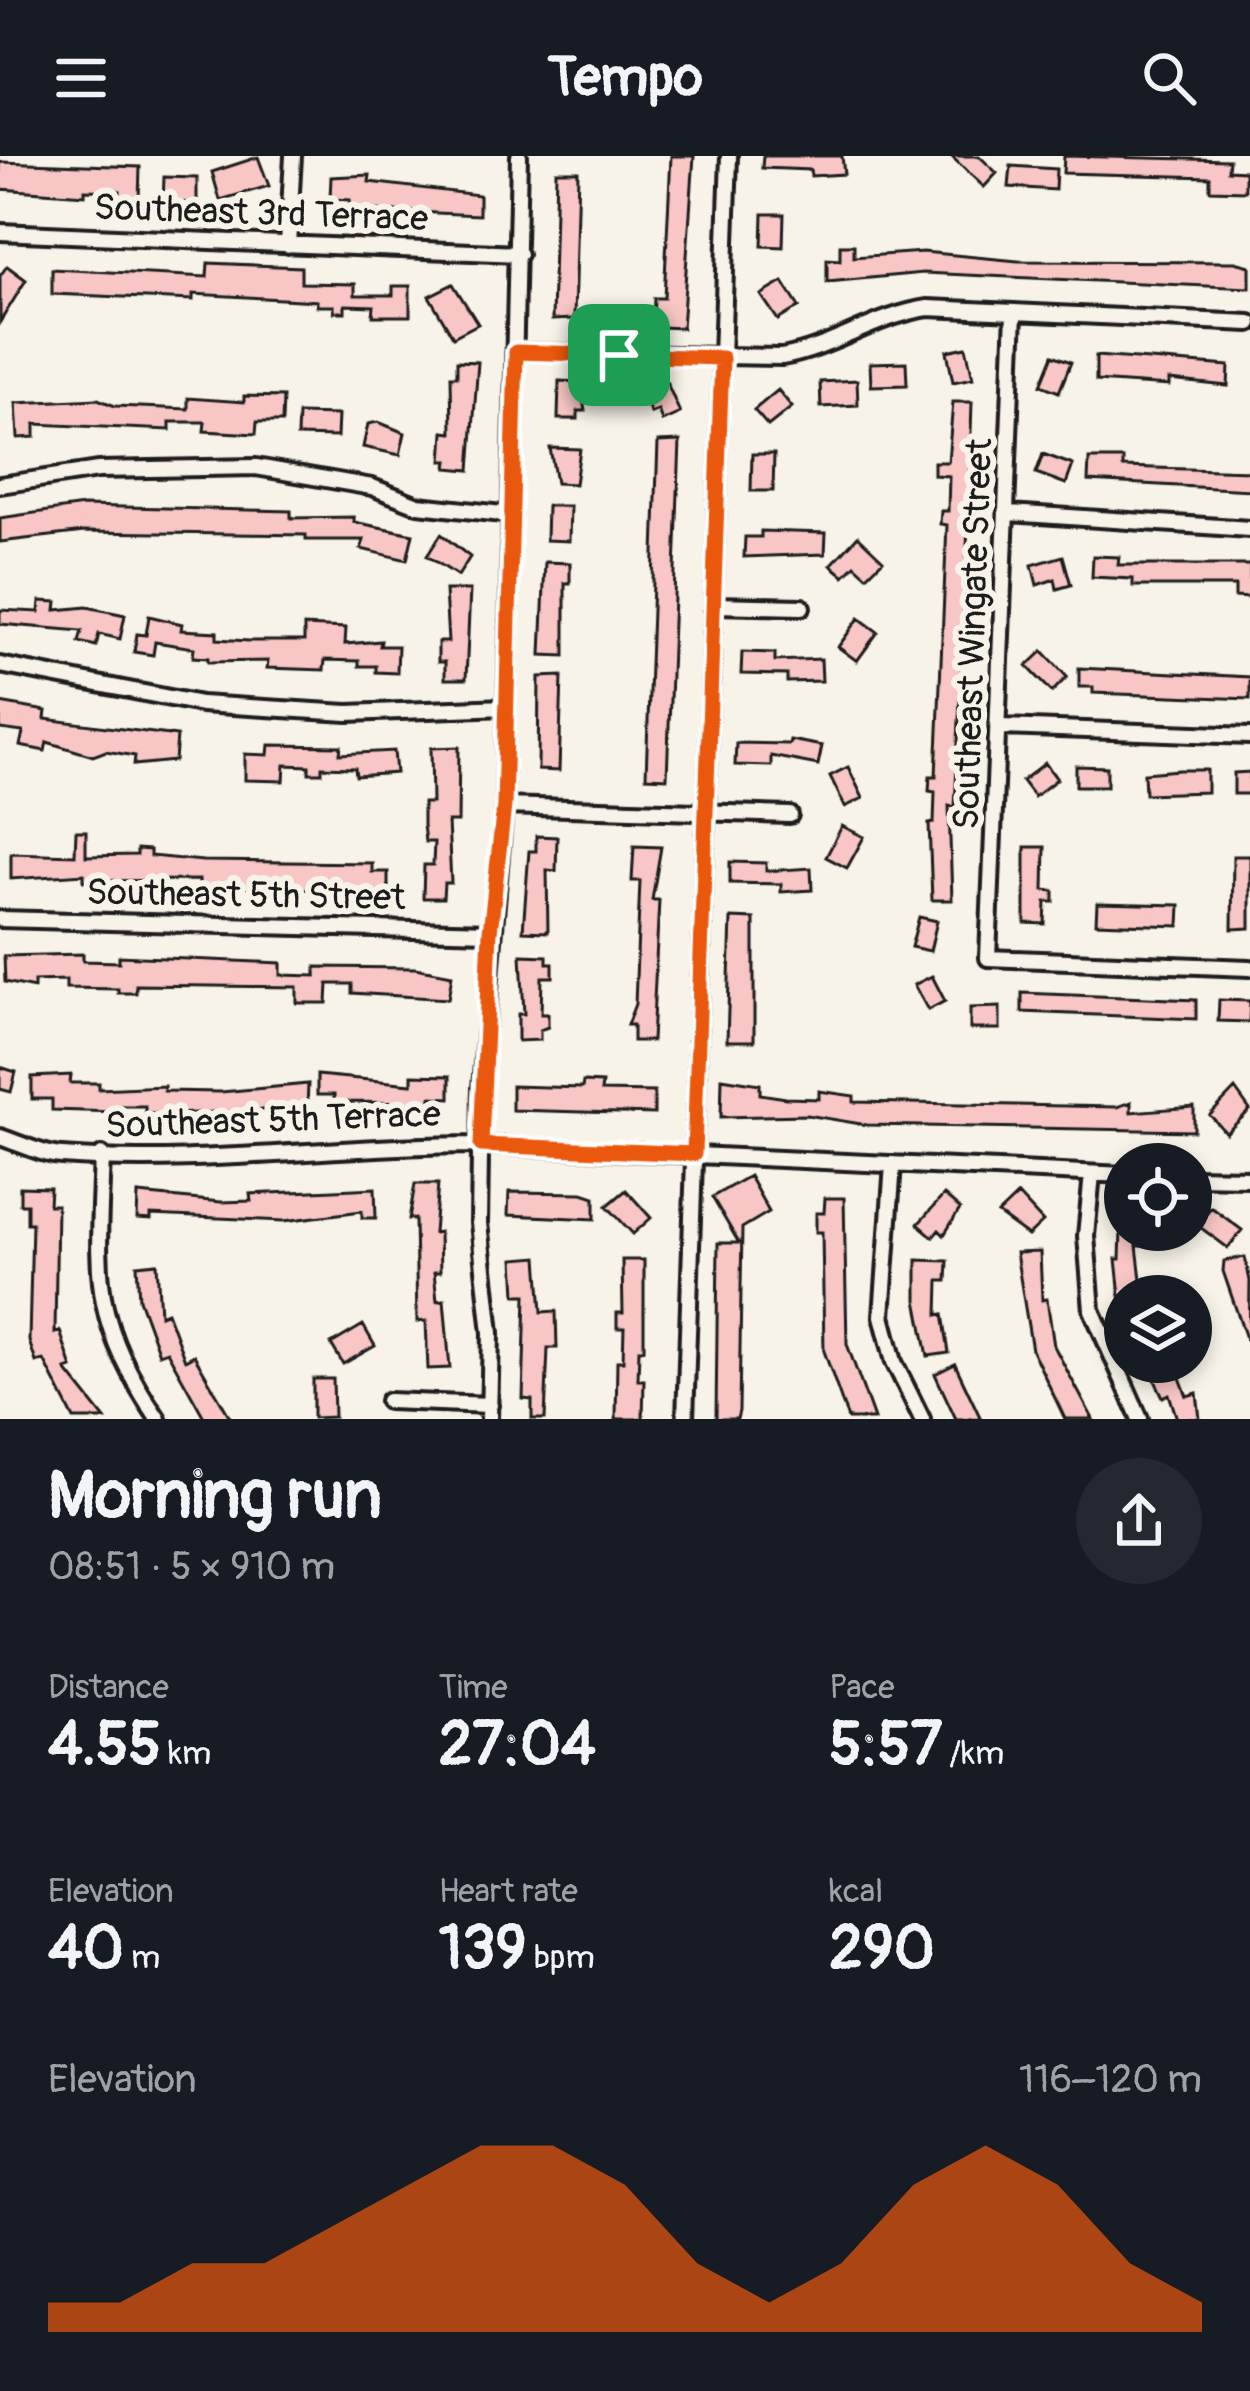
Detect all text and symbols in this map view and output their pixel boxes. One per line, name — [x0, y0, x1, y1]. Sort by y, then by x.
text: Tempo — [547, 44, 703, 112]
icon: menu — [48, 45, 114, 111]
icon: search — [1136, 45, 1202, 111]
street label: Southeast 3rd Terrace — [93, 185, 429, 241]
pin — [568, 304, 670, 406]
icon: arrive — [586, 322, 652, 388]
street label: Southeast Wingate Street — [944, 437, 1002, 830]
street label: Southeast 5th Street — [86, 870, 406, 920]
street label: Southeast 5th Terrace — [105, 1092, 442, 1148]
map controls — [1104, 1143, 1212, 1383]
button: locate — [1104, 1143, 1212, 1251]
button: layers — [1104, 1275, 1212, 1383]
text: Morning run — [48, 1455, 382, 1538]
button: share — [1076, 1458, 1202, 1584]
text: 08:51 · 5 × 910 m — [48, 1542, 335, 1591]
text: Distance — [48, 1667, 169, 1708]
text: Time — [439, 1667, 508, 1708]
text: Pace — [829, 1667, 895, 1708]
text: 4.55 — [48, 1708, 161, 1783]
text: 27:04 — [439, 1708, 596, 1783]
text: 5:57 — [829, 1708, 942, 1783]
text: km — [161, 1733, 211, 1774]
text: /km — [942, 1733, 1004, 1774]
text: Elevation — [48, 1871, 174, 1912]
text: Heart rate — [439, 1871, 578, 1912]
text: kcal — [829, 1871, 883, 1912]
text: 40 — [48, 1912, 124, 1987]
text: 139 — [439, 1912, 527, 1987]
text: 290 — [829, 1912, 935, 1987]
text: m — [124, 1937, 160, 1978]
text: bpm — [527, 1937, 595, 1978]
text: Elevation — [48, 2055, 197, 2104]
text: 116–120 m — [1019, 2055, 1202, 2104]

